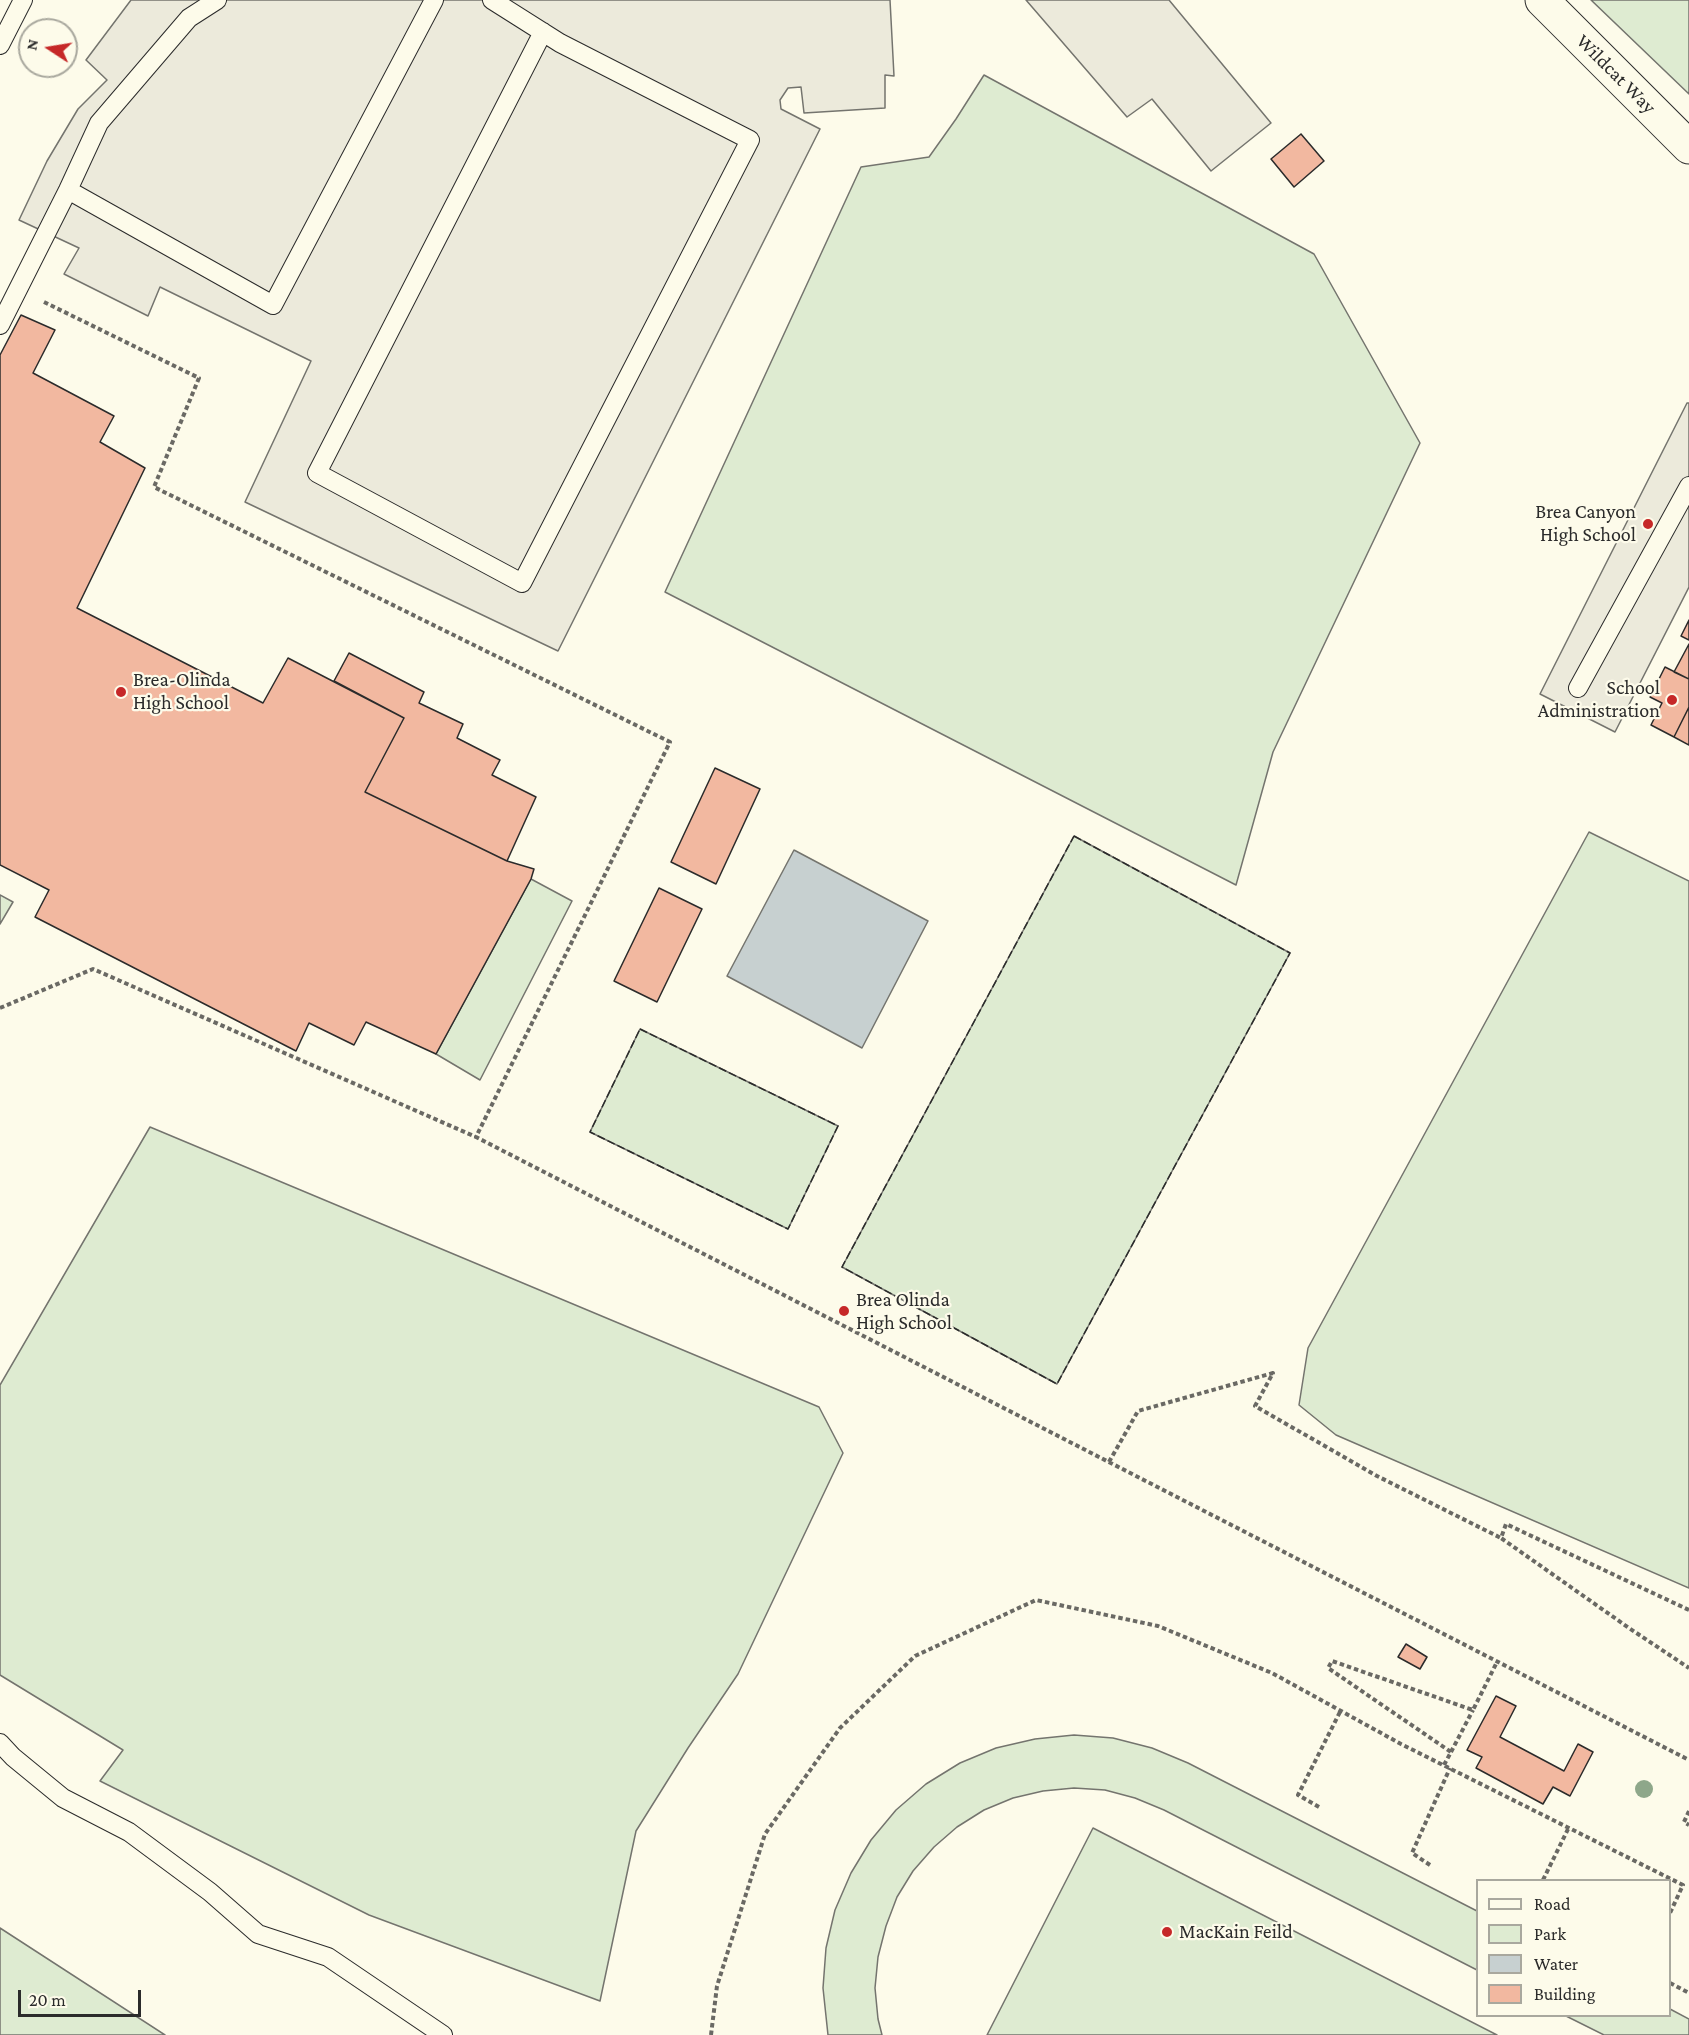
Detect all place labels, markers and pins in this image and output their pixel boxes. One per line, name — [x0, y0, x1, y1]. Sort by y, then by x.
place label: Brea Canyon High School — [1535, 500, 1636, 547]
marker: Brea Canyon High School — [1641, 517, 1655, 531]
place label: Brea-Olinda High School — [133, 668, 230, 715]
place label: School Administration — [1538, 676, 1660, 723]
marker: Brea-Olinda High School — [114, 685, 128, 699]
marker: School Administration — [1665, 693, 1679, 707]
place label: Brea Olinda High School — [856, 1288, 952, 1335]
marker: Brea Olinda High School — [837, 1304, 851, 1318]
place label: MacKain Feild — [1179, 1920, 1293, 1944]
marker: MacKain Feild — [1160, 1925, 1174, 1939]

